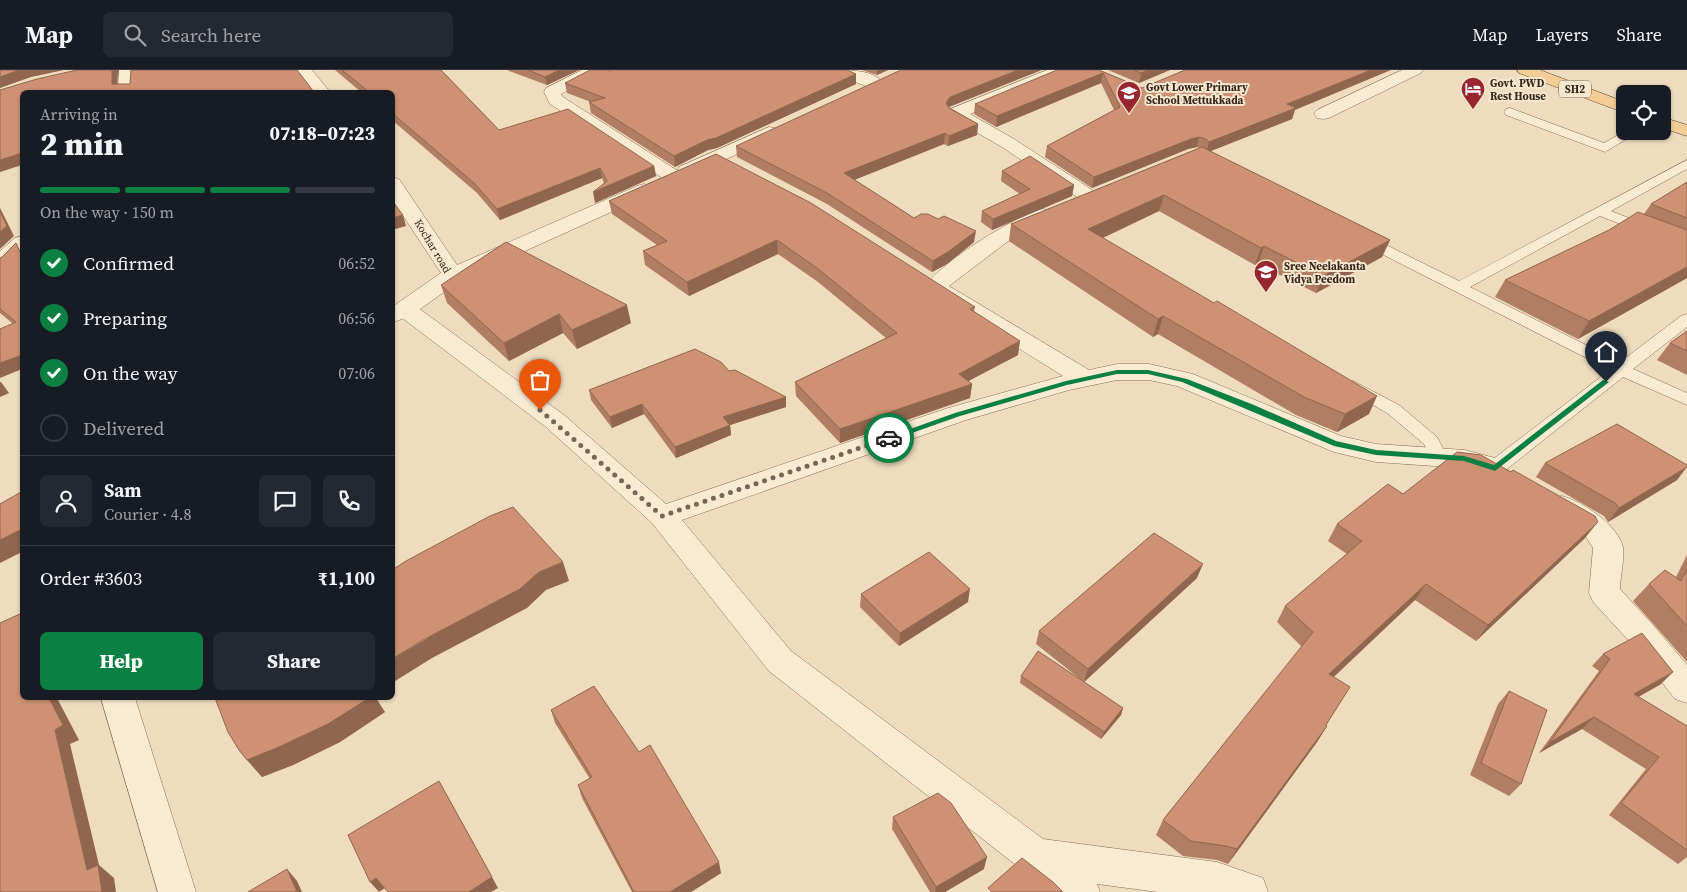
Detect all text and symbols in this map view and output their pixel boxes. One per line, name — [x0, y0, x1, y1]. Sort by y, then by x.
search box — [103, 12, 453, 57]
text: Map — [25, 18, 73, 51]
icon: search — [121, 21, 149, 49]
text: Search here — [161, 22, 261, 48]
text: Map — [1472, 22, 1507, 47]
text: Layers — [1535, 22, 1588, 47]
text: Share — [1616, 22, 1662, 47]
hotel icon: Govt. PWD Rest House — [1460, 76, 1486, 110]
place label: Govt. PWD Rest House — [1490, 76, 1546, 104]
school or university icon: Govt Lower Primary School Mettukkada — [1116, 80, 1142, 114]
place label: Govt Lower Primary School Mettukkada — [1146, 80, 1248, 108]
road number: SH2 — [1559, 80, 1591, 98]
map controls — [1616, 85, 1671, 140]
button: locate — [1616, 85, 1671, 140]
text: Arriving in — [40, 103, 118, 125]
text: 07:18–07:23 — [270, 120, 375, 146]
text: 2 min — [40, 122, 123, 166]
text: On the way · 150 m — [40, 201, 174, 223]
street label: Kochar road — [411, 217, 455, 277]
icon: check — [40, 249, 68, 277]
text: Confirmed — [83, 250, 174, 276]
text: 06:52 — [338, 252, 375, 274]
school or university icon: Sree Neelakanta Vidya Peedom — [1253, 259, 1279, 293]
place label: Sree Neelakanta Vidya Peedom — [1284, 259, 1366, 287]
icon: check — [40, 304, 68, 332]
text: Preparing — [83, 305, 167, 331]
text: 06:56 — [338, 307, 375, 329]
pin — [1585, 331, 1627, 382]
icon: home — [1592, 338, 1620, 366]
icon: check — [40, 359, 68, 387]
pin — [519, 359, 561, 410]
text: On the way — [83, 360, 178, 386]
text: 07:06 — [338, 362, 375, 384]
icon: bag — [526, 366, 554, 394]
courier — [864, 413, 914, 463]
text: Delivered — [83, 415, 164, 441]
icon: car — [875, 424, 903, 452]
button: person — [40, 475, 92, 527]
button: chat — [259, 475, 311, 527]
button: phone — [323, 475, 375, 527]
text: Sam — [104, 477, 142, 503]
text: Courier · 4.8 — [104, 503, 192, 525]
text: Order #3603 — [40, 565, 142, 591]
text: ₹1,100 — [318, 565, 375, 591]
button: Help — [40, 632, 203, 690]
button: Share — [213, 632, 375, 690]

